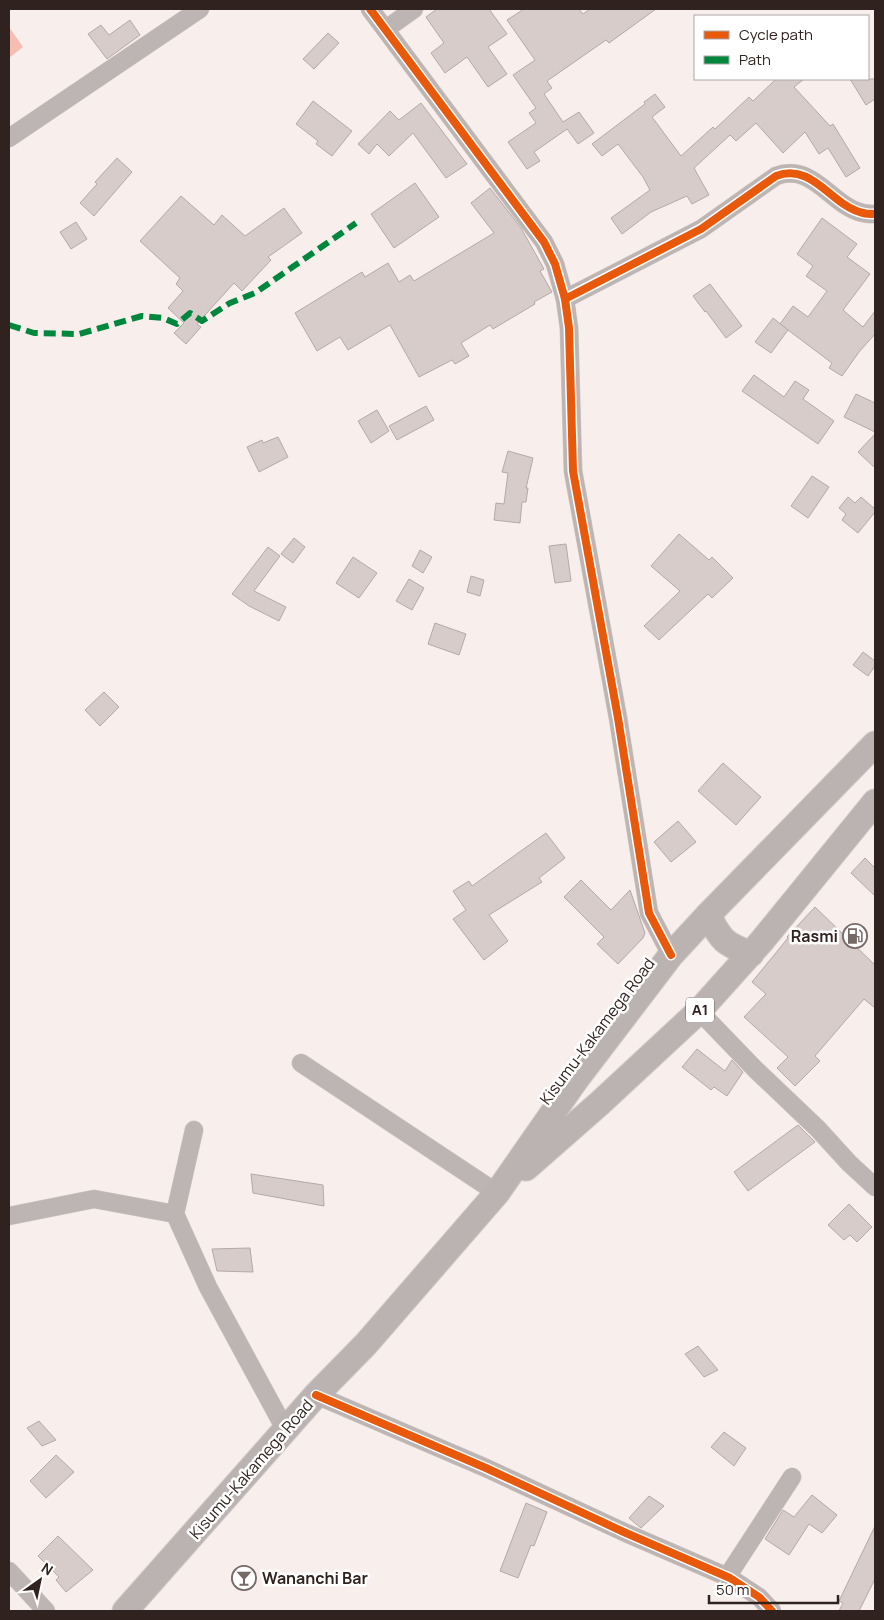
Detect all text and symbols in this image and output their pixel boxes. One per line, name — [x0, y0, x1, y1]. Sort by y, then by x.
legend — [694, 15, 869, 80]
text: Cycle path — [739, 24, 813, 45]
text: Path — [739, 49, 771, 70]
fuel station icon: Rasmi — [842, 923, 868, 949]
place label: Rasmi — [791, 925, 838, 947]
street label: Kisumu-Kakamega Road — [535, 953, 659, 1109]
road number: A1 — [686, 998, 714, 1022]
street label: Kisumu-Kakamega Road — [184, 1394, 318, 1544]
north arrow — [15, 1555, 65, 1605]
text: N — [38, 1558, 57, 1579]
bar icon: Wananchi Bar — [231, 1565, 257, 1591]
place label: Wananchi Bar — [262, 1567, 368, 1589]
scale bar — [709, 1572, 838, 1604]
text: 50 m — [716, 1579, 750, 1600]

